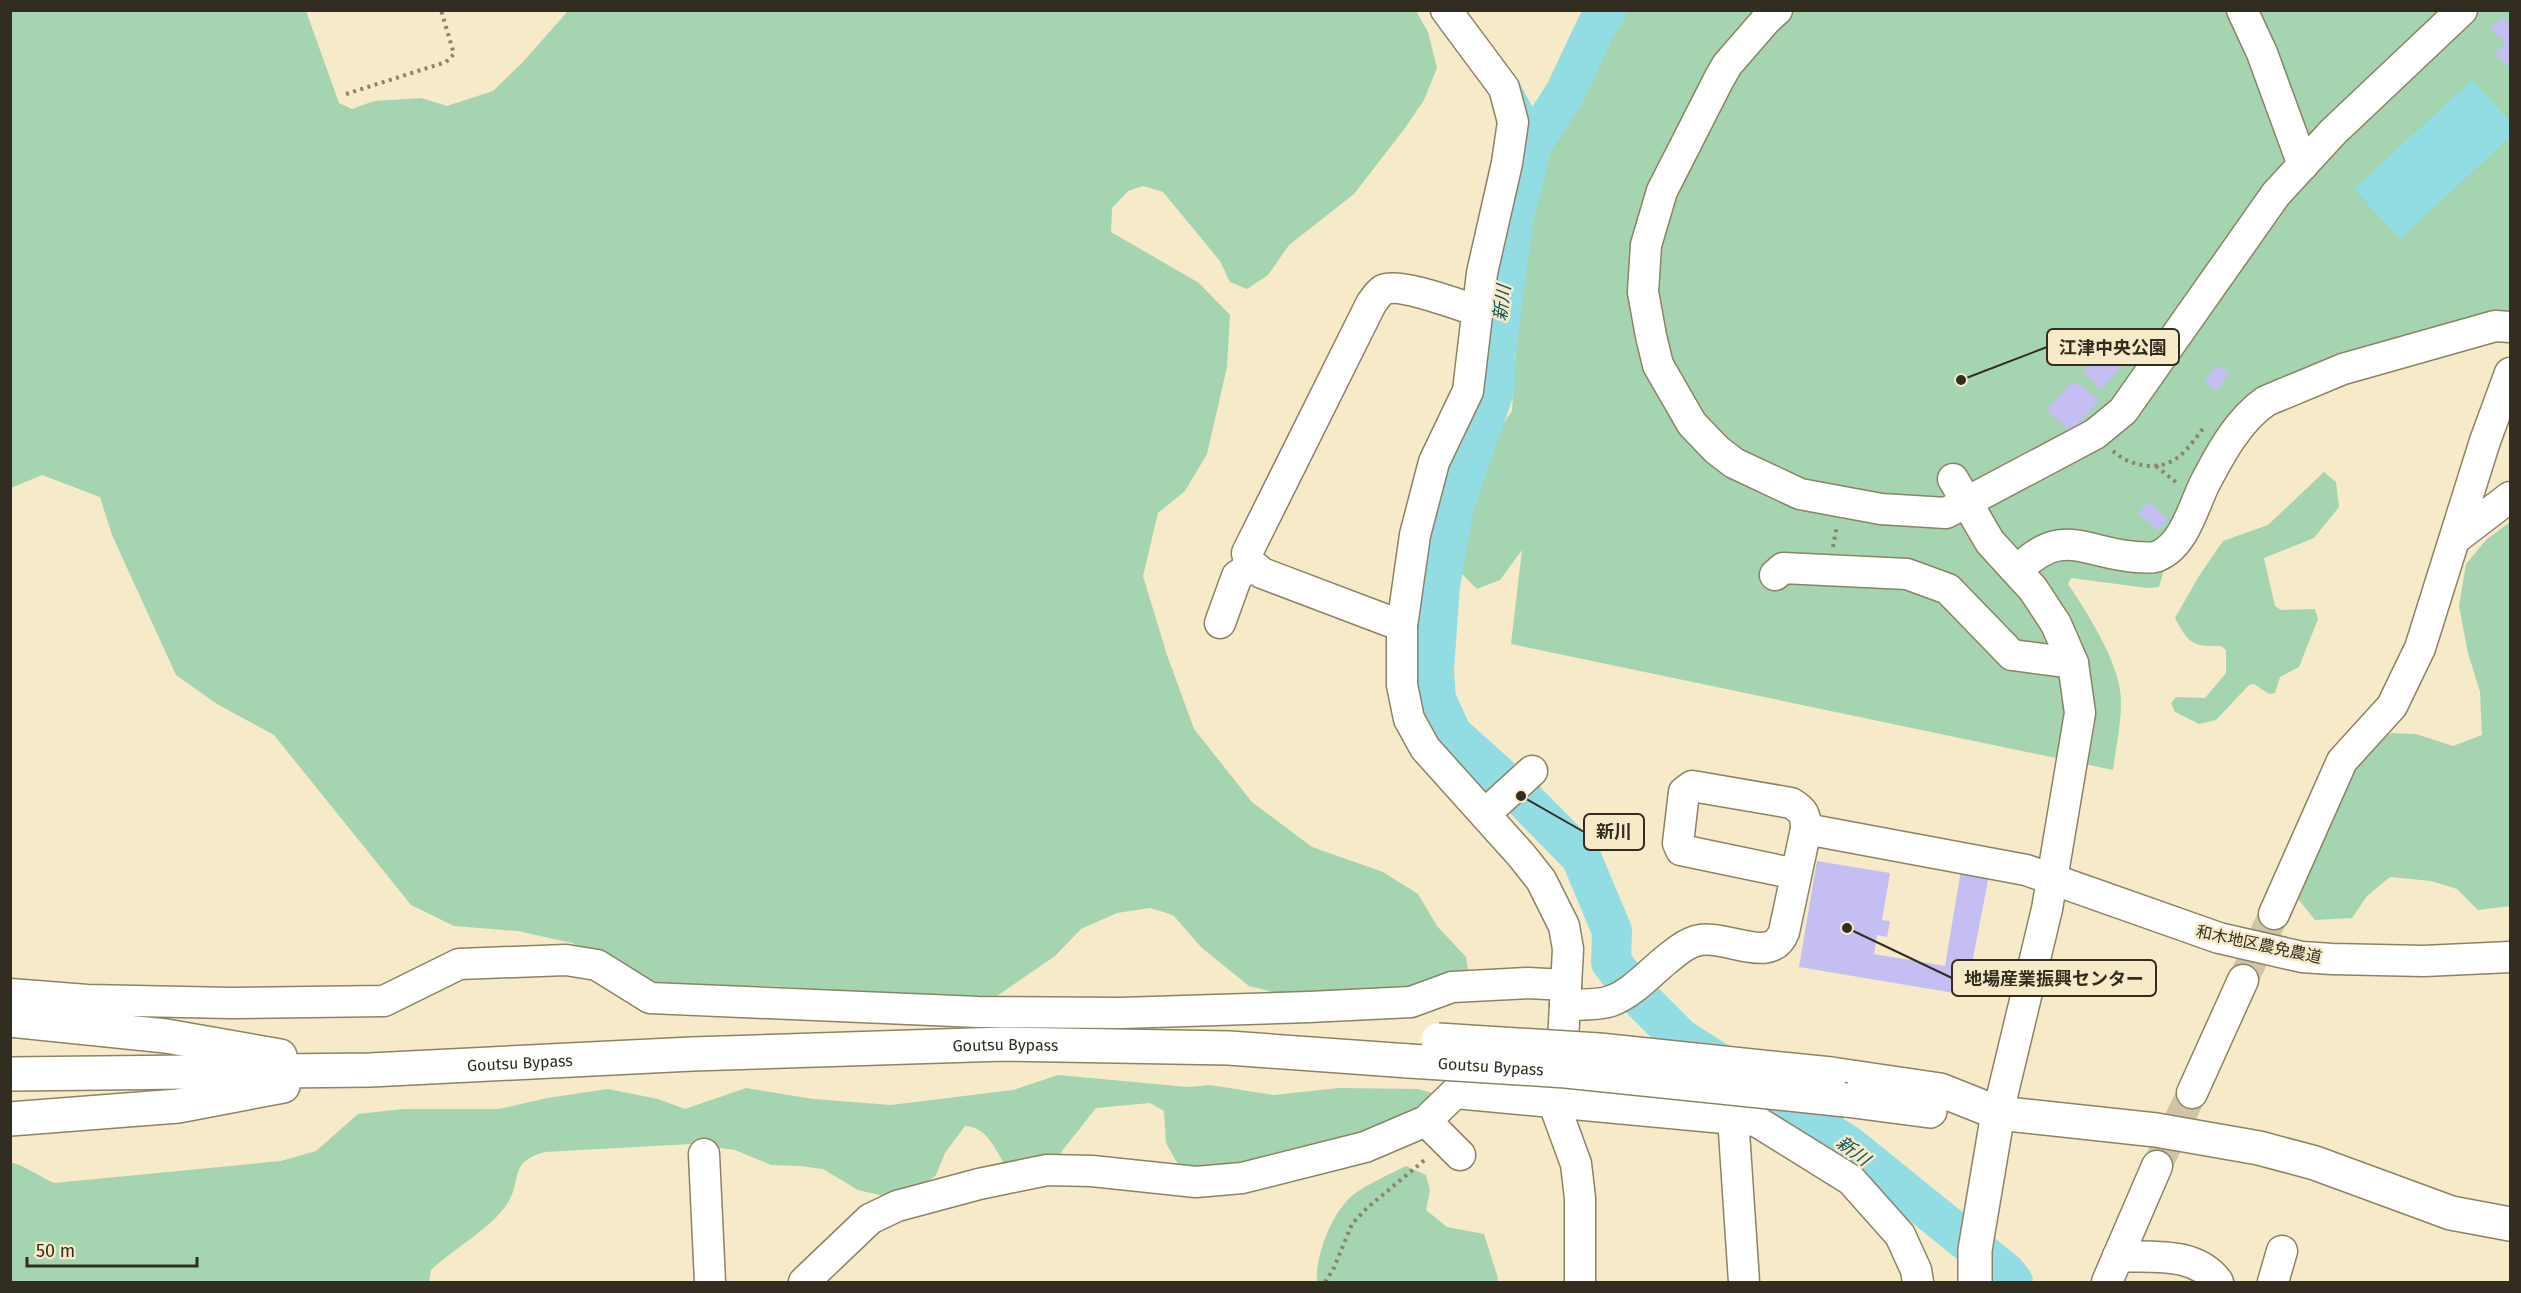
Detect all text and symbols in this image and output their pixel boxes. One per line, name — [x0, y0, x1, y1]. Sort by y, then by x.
water label: 新川 — [1489, 282, 1515, 322]
callout: 江津中央公園 — [2047, 329, 2179, 365]
text: 江津中央公園 — [2059, 337, 2167, 359]
callout: 新川 — [1584, 814, 1644, 850]
text: 新川 — [1596, 821, 1632, 843]
street label: 和木地区農免農道 — [2194, 922, 2323, 967]
callout: 地場産業振興センター — [1952, 960, 2156, 996]
text: 地場産業振興センター — [1964, 968, 2144, 990]
street label: Goutsu Bypass — [952, 1035, 1059, 1056]
street label: Goutsu Bypass — [466, 1051, 573, 1075]
street label: Goutsu Bypass — [1437, 1054, 1544, 1080]
water label: 新川 — [1832, 1131, 1876, 1172]
scale bar — [27, 1230, 196, 1268]
text: 50 m — [36, 1240, 75, 1262]

